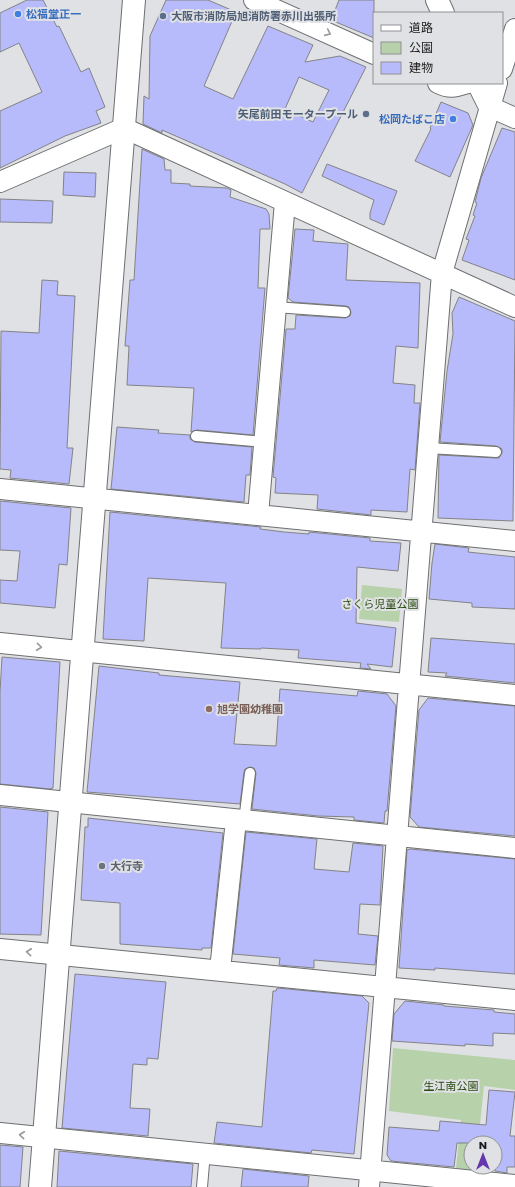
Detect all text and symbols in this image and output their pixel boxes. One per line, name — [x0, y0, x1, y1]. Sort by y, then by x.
place label: 松福堂正一 — [26, 6, 81, 22]
place label: 大阪市消防局旭消防署赤川出張所 — [171, 8, 336, 24]
marker: 松福堂正一 — [13, 9, 23, 19]
marker: 大阪市消防局旭消防署赤川出張所 — [158, 11, 168, 21]
legend — [373, 12, 503, 84]
text: 道路 — [409, 19, 433, 36]
one-way arrow — [323, 28, 331, 36]
text: 公園 — [409, 39, 433, 56]
text: 建物 — [409, 59, 433, 76]
place label: 矢尾前田モータープール — [238, 106, 358, 122]
marker: 矢尾前田モータープール — [361, 109, 371, 119]
place label: 松岡たばこ店 — [379, 111, 445, 127]
marker: 松岡たばこ店 — [448, 114, 458, 124]
park label: さくら児童公園 — [342, 596, 419, 612]
one-way arrow — [36, 642, 42, 651]
place label: 旭学園幼稚園 — [217, 701, 283, 717]
marker: 旭学園幼稚園 — [204, 704, 214, 714]
place label: 大行寺 — [110, 858, 143, 874]
marker: 大行寺 — [97, 861, 107, 871]
one-way arrow — [26, 948, 32, 957]
park label: 生江南公園 — [424, 1078, 479, 1094]
one-way arrow — [19, 1131, 25, 1140]
north arrow — [463, 1135, 503, 1175]
text: N — [479, 1137, 487, 1153]

